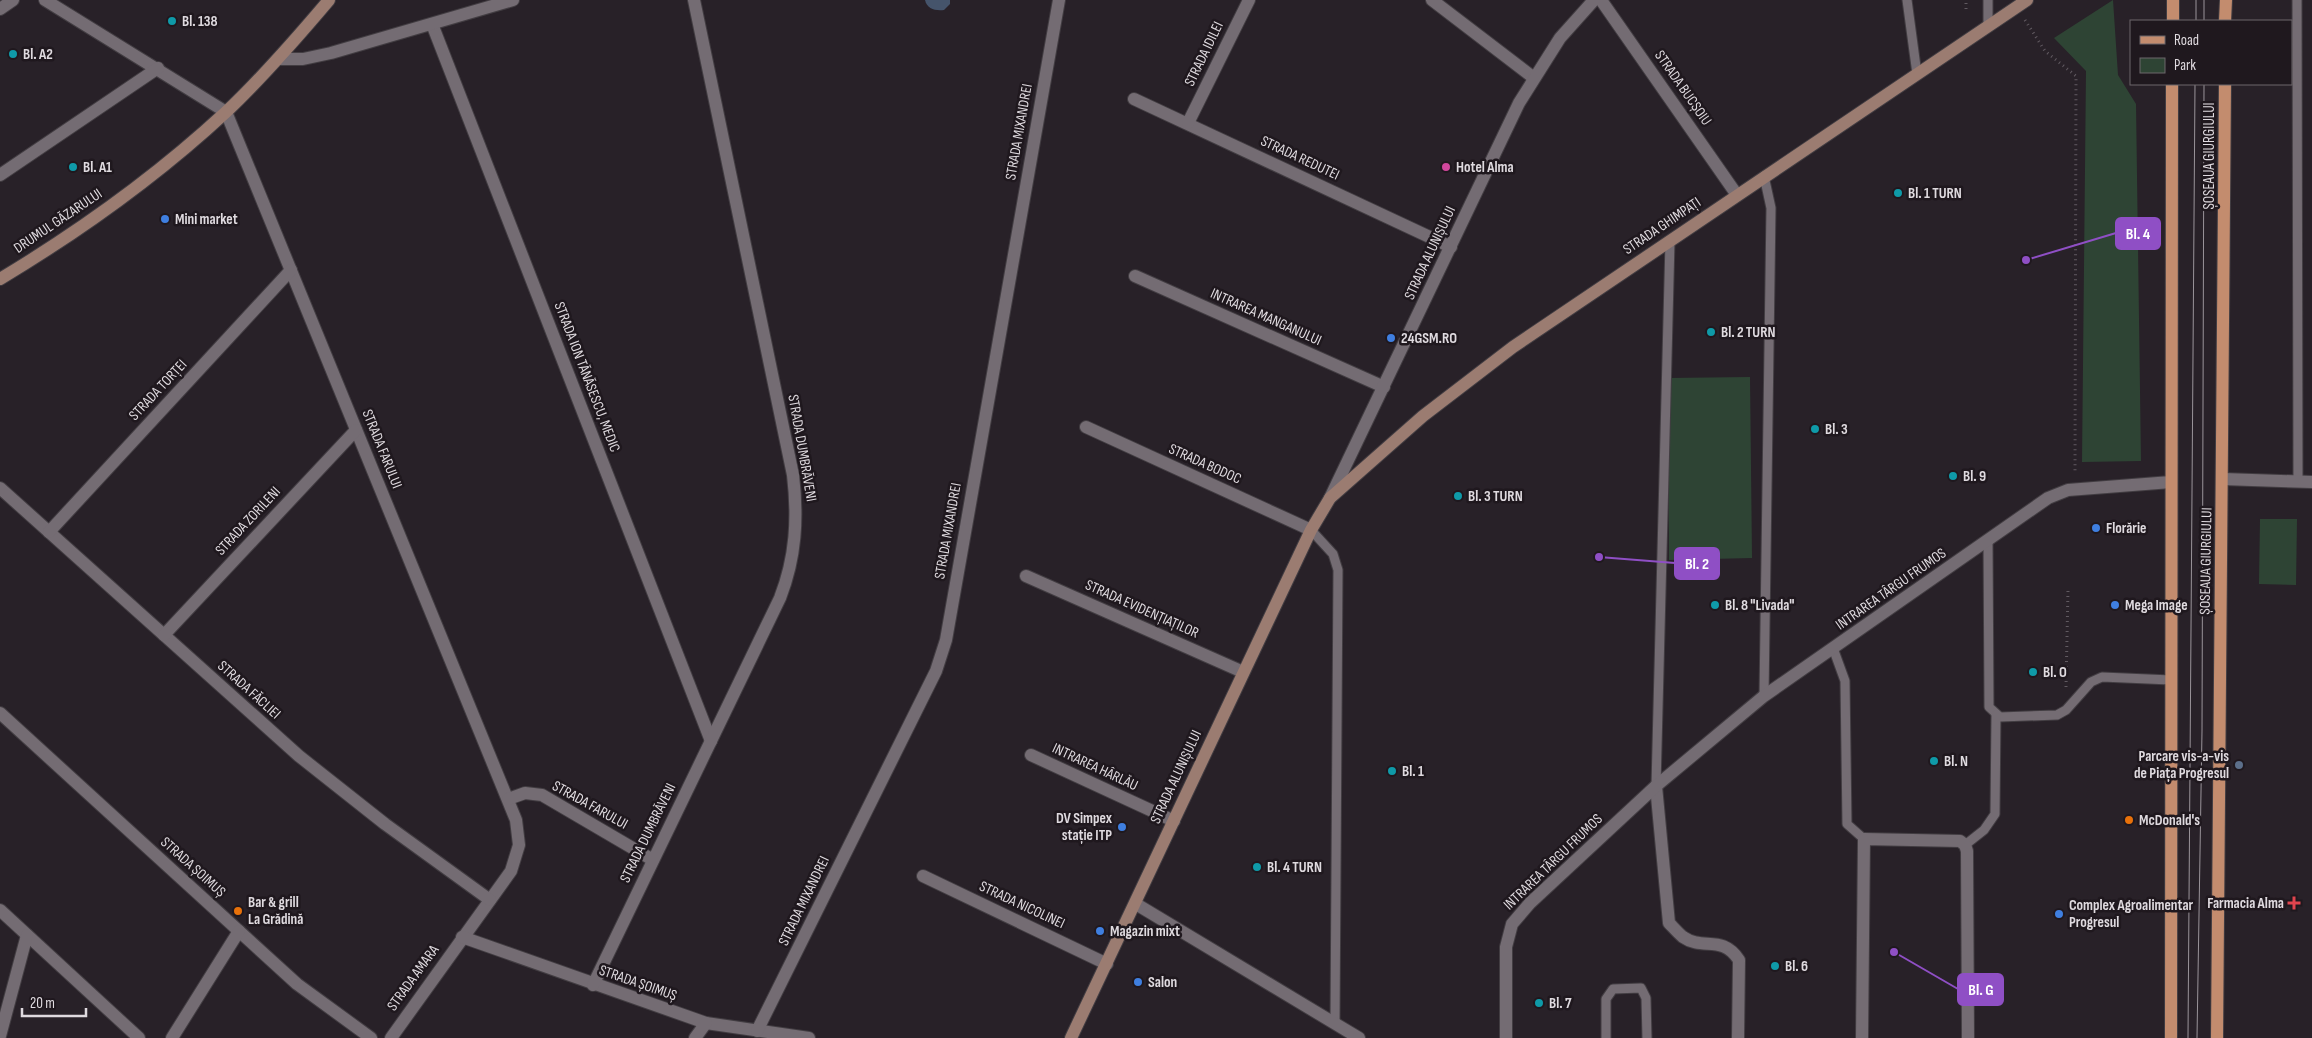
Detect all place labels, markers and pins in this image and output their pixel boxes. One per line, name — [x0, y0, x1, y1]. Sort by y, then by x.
place label: Bl. 138 — [182, 12, 218, 31]
marker: Bl. 138 — [166, 15, 178, 27]
place label: Bl. A2 — [23, 45, 53, 64]
marker: Bl. A2 — [7, 48, 19, 60]
place label: Bl. A1 — [83, 158, 112, 177]
place label: Hotel Alma — [1456, 158, 1514, 177]
marker: Bl. A1 — [67, 161, 79, 173]
marker: Hotel Alma — [1440, 161, 1452, 173]
place label: Bl. 1 TURN — [1908, 184, 1962, 203]
marker: Bl. 1 TURN — [1892, 187, 1904, 199]
place label: Mini market — [175, 210, 238, 229]
marker: Mini market — [159, 213, 171, 225]
callout: Bl. 4 — [2116, 218, 2160, 249]
place label: Bl. 2 TURN — [1721, 323, 1776, 342]
marker: Bl. 2 TURN — [1705, 326, 1717, 338]
place label: 24GSM.RO — [1401, 329, 1457, 348]
marker: 24GSM.RO — [1385, 332, 1397, 344]
place label: Bl. 3 — [1825, 420, 1848, 439]
marker: Bl. 3 — [1809, 423, 1821, 435]
place label: Bl. 9 — [1963, 467, 1986, 486]
marker: Bl. 9 — [1947, 470, 1959, 482]
place label: Bl. 3 TURN — [1468, 487, 1523, 506]
marker: Bl. 3 TURN — [1452, 490, 1464, 502]
place label: Florărie — [2106, 519, 2146, 538]
marker: Florărie — [2090, 522, 2102, 534]
callout: Bl. 2 — [1675, 548, 1719, 579]
place label: Bl. 8 "Livada" — [1725, 596, 1795, 615]
place label: Mega Image — [2125, 596, 2188, 615]
marker: Bl. 8 "Livada" — [1709, 599, 1721, 611]
marker: Mega Image — [2109, 599, 2121, 611]
place label: Bl. O — [2043, 663, 2067, 682]
marker: Bl. O — [2027, 666, 2039, 678]
place label: Parcare vis-a-vis de Piața Progresul — [2134, 747, 2229, 783]
place label: Bl. N — [1944, 752, 1968, 771]
marker: Bl. N — [1928, 755, 1940, 767]
marker: Parcare vis-a-vis de Piața Progresul — [2233, 759, 2245, 771]
place label: Bl. 1 — [1402, 762, 1424, 781]
marker: Bl. 1 — [1386, 765, 1398, 777]
place label: DV Simpex stație ITP — [1056, 809, 1113, 845]
place label: McDonald's — [2139, 811, 2200, 830]
marker: McDonald's — [2123, 814, 2135, 826]
marker: DV Simpex stație ITP — [1116, 821, 1128, 833]
place label: Bl. 4 TURN — [1267, 858, 1322, 877]
marker: Bl. 4 TURN — [1251, 861, 1263, 873]
place label: Bar & grill La Grădină — [248, 893, 303, 929]
place label: Farmacia Alma — [2207, 894, 2284, 913]
place label: Complex Agroalimentar Progresul — [2069, 896, 2194, 932]
marker: Farmacia Alma — [2288, 897, 2300, 909]
marker: Bar & grill La Grădină — [232, 905, 244, 917]
marker: Complex Agroalimentar Progresul — [2053, 908, 2065, 920]
place label: Magazin mixt — [1110, 922, 1180, 941]
marker: Magazin mixt — [1094, 925, 1106, 937]
place label: Bl. 6 — [1785, 957, 1808, 976]
marker: Bl. 6 — [1769, 960, 1781, 972]
place label: Salon — [1148, 973, 1177, 992]
callout: Bl. G — [1958, 974, 2003, 1005]
marker: Salon — [1132, 976, 1144, 988]
place label: Bl. 7 — [1549, 994, 1572, 1013]
marker: Bl. 7 — [1533, 997, 1545, 1009]

